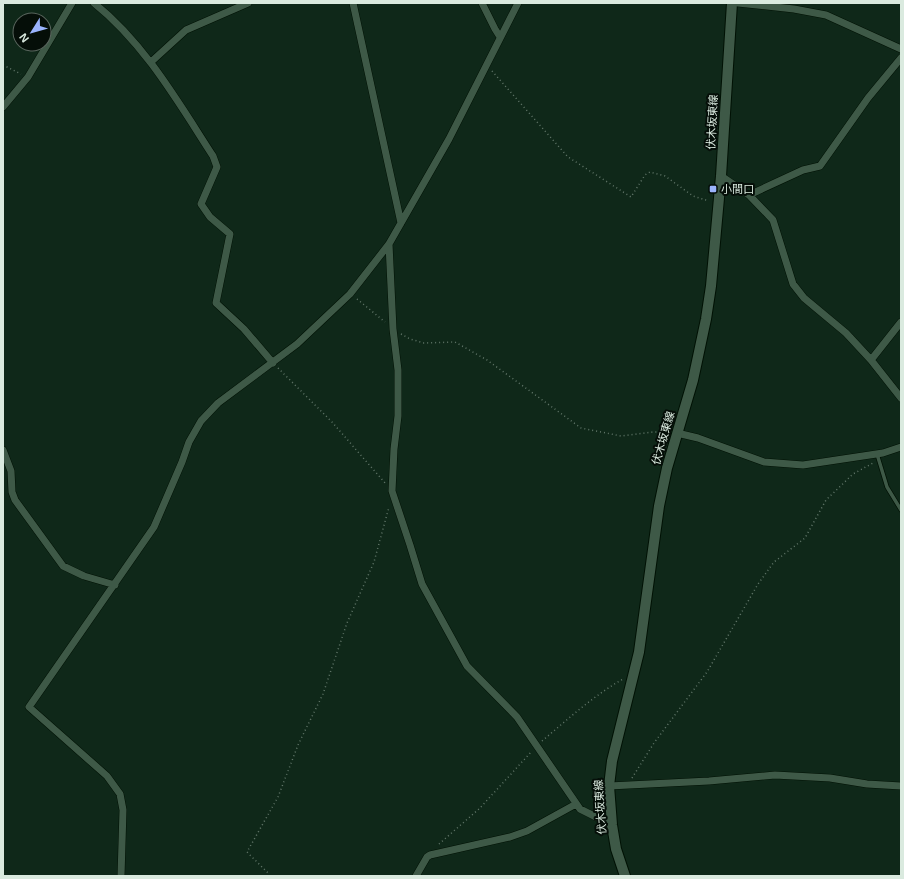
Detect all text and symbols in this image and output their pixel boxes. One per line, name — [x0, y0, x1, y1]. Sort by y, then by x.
north arrow — [12, 12, 52, 52]
text: N — [17, 31, 31, 45]
street label: 伏木坂東線 — [705, 94, 719, 150]
place label: 小間口 — [721, 183, 754, 195]
marker: 小間口 — [708, 184, 718, 194]
street label: 伏木坂東線 — [650, 410, 676, 466]
street label: 伏木坂東線 — [592, 779, 608, 835]

